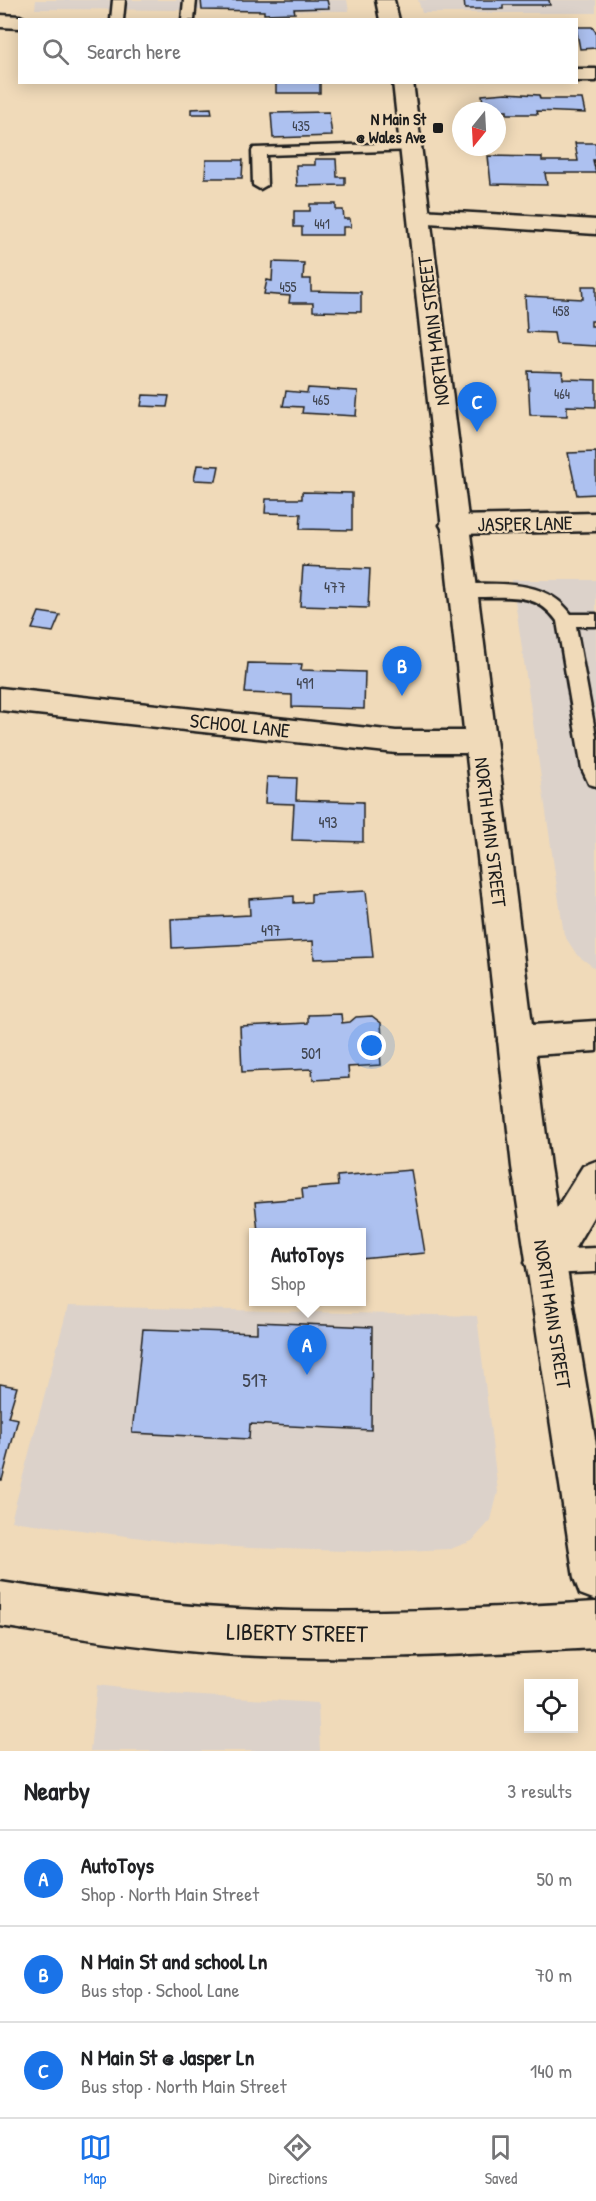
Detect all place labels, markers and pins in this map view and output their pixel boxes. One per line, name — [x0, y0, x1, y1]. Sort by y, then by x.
place label: N Main St @ Wales Ave — [356, 108, 427, 148]
marker: N Main St @ Wales Ave — [431, 121, 445, 135]
pin: C — [458, 382, 496, 432]
pin: B — [382, 646, 422, 696]
pin: A — [288, 1326, 326, 1375]

